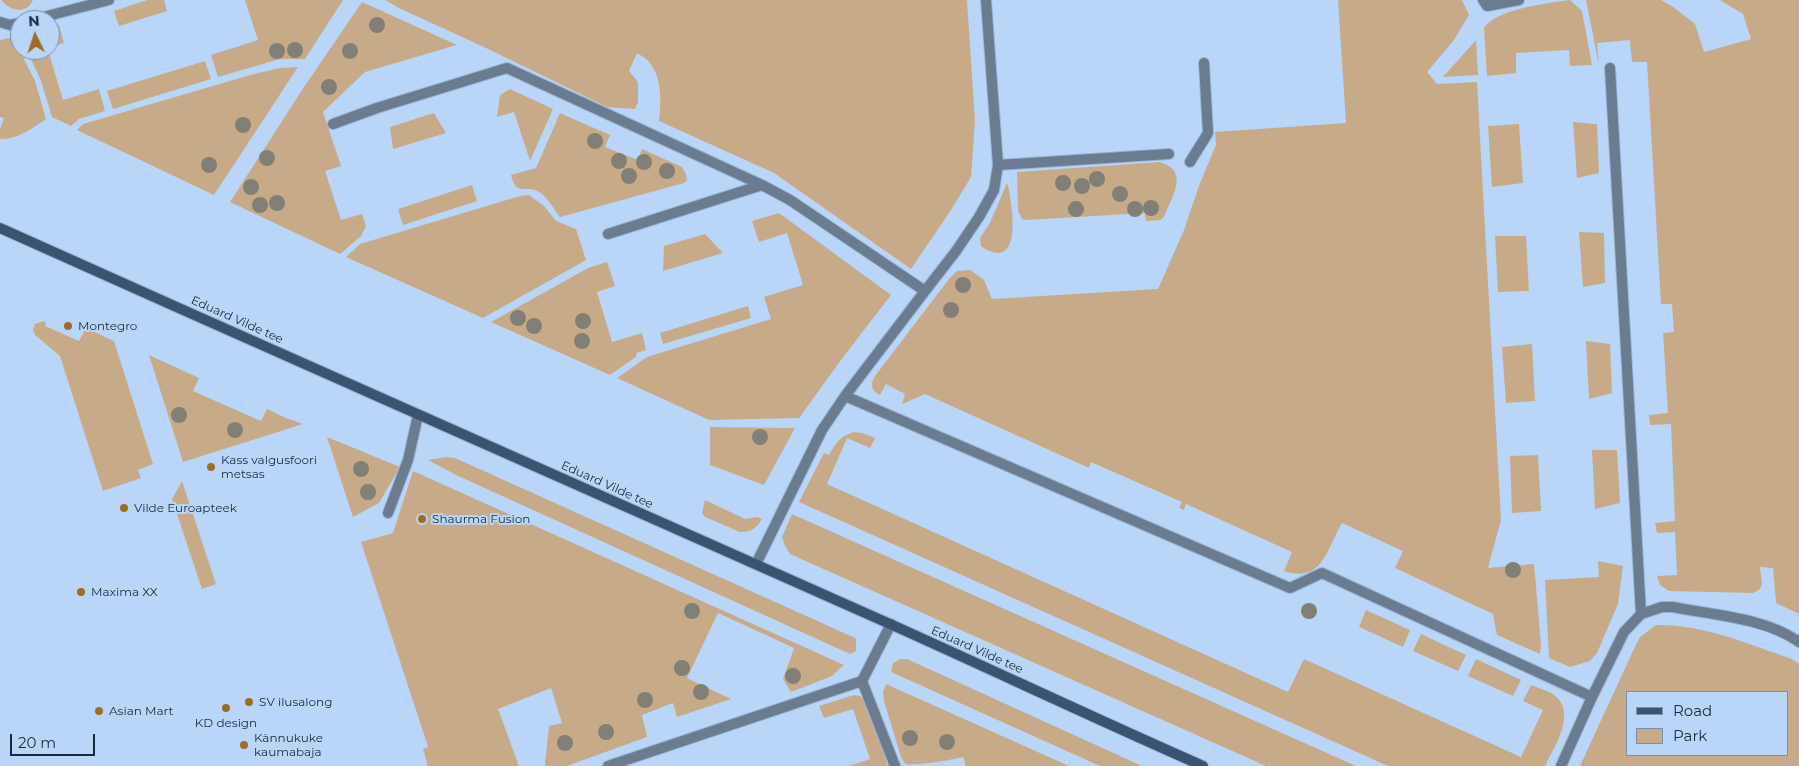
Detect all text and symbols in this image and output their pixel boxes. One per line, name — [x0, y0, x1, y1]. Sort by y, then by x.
north arrow — [10, 10, 60, 60]
text: N — [28, 12, 40, 30]
street label: Eduard Vilde tee — [189, 293, 285, 347]
place label: Montegro — [78, 319, 137, 333]
marker: Montegro — [62, 320, 74, 332]
place label: Kass valgusfoori metsas — [221, 453, 317, 481]
street label: Eduard Vilde tee — [559, 458, 655, 512]
marker: Kass valgusfoori metsas — [205, 461, 217, 473]
place label: Vilde Euroapteek — [134, 501, 237, 515]
marker: Vilde Euroapteek — [118, 502, 130, 514]
place label: Shaurma Fusion — [432, 512, 530, 526]
marker: Shaurma Fusion — [416, 513, 428, 525]
place label: Maxima XX — [91, 585, 158, 599]
marker: Maxima XX — [75, 586, 87, 598]
street label: Eduard Vilde tee — [929, 623, 1025, 677]
legend — [1626, 691, 1789, 756]
place label: SV ilusalong — [259, 695, 332, 709]
marker: SV ilusalong — [243, 696, 255, 708]
text: Road — [1673, 701, 1712, 720]
marker: KD design — [220, 702, 232, 714]
place label: Asian Mart — [109, 704, 173, 718]
marker: Asian Mart — [93, 705, 105, 717]
place label: KD design — [195, 716, 257, 730]
scale bar — [12, 724, 98, 756]
text: Park — [1673, 726, 1707, 745]
place label: Kännukuke kaumabaja — [254, 731, 323, 759]
text: 20 m — [18, 733, 56, 752]
marker: Kännukuke kaumabaja — [238, 739, 250, 751]

